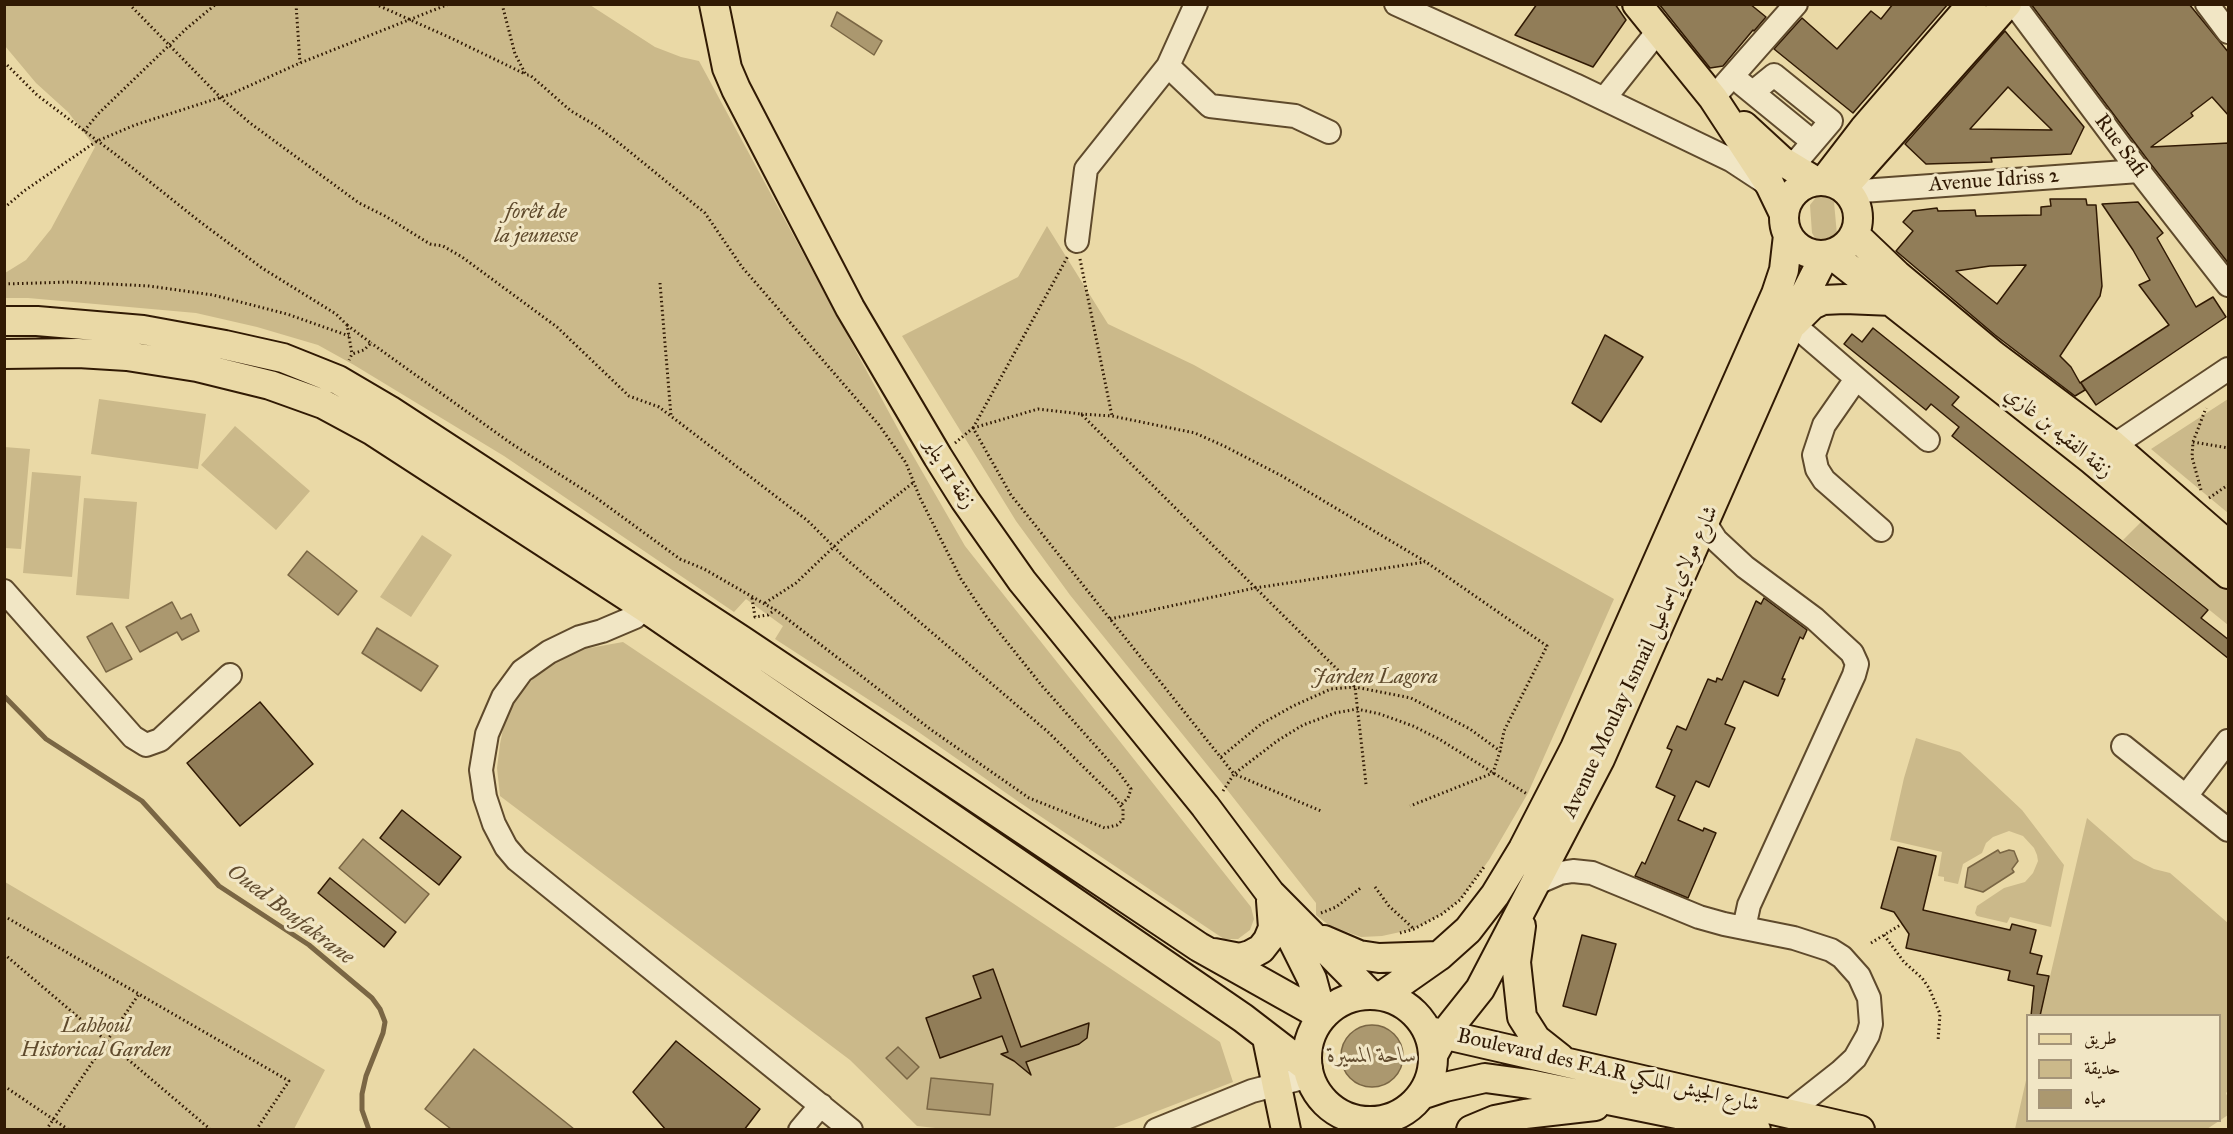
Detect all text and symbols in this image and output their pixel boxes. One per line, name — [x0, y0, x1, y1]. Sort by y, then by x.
street label: Rue Safi — [2088, 110, 2152, 182]
street label: Avenue Idriss 2 — [1928, 164, 2060, 198]
park label: forêt de la jeunesse — [494, 200, 578, 250]
street label: زنقة الفقيه بن غازي — [1999, 382, 2117, 484]
street label: زنقة 11 يناير — [918, 434, 980, 514]
street label: Avenue Moulay Ismail شارع مولاي إسماعيل — [1557, 502, 1725, 822]
park label: Jarden Lagora — [1312, 665, 1438, 691]
water label: Oued Boufakrane — [222, 859, 358, 971]
park label: Lahboul Historical Garden — [21, 1014, 171, 1064]
legend — [2026, 1014, 2221, 1122]
street label: Boulevard des F.A.R شارع الجيش الملكي — [1454, 1024, 1762, 1118]
text: طريق — [2084, 1027, 2117, 1049]
water label: ساحة المسيرة — [1327, 1044, 1417, 1070]
text: حديقة — [2084, 1057, 2120, 1079]
text: مياه — [2084, 1087, 2106, 1109]

